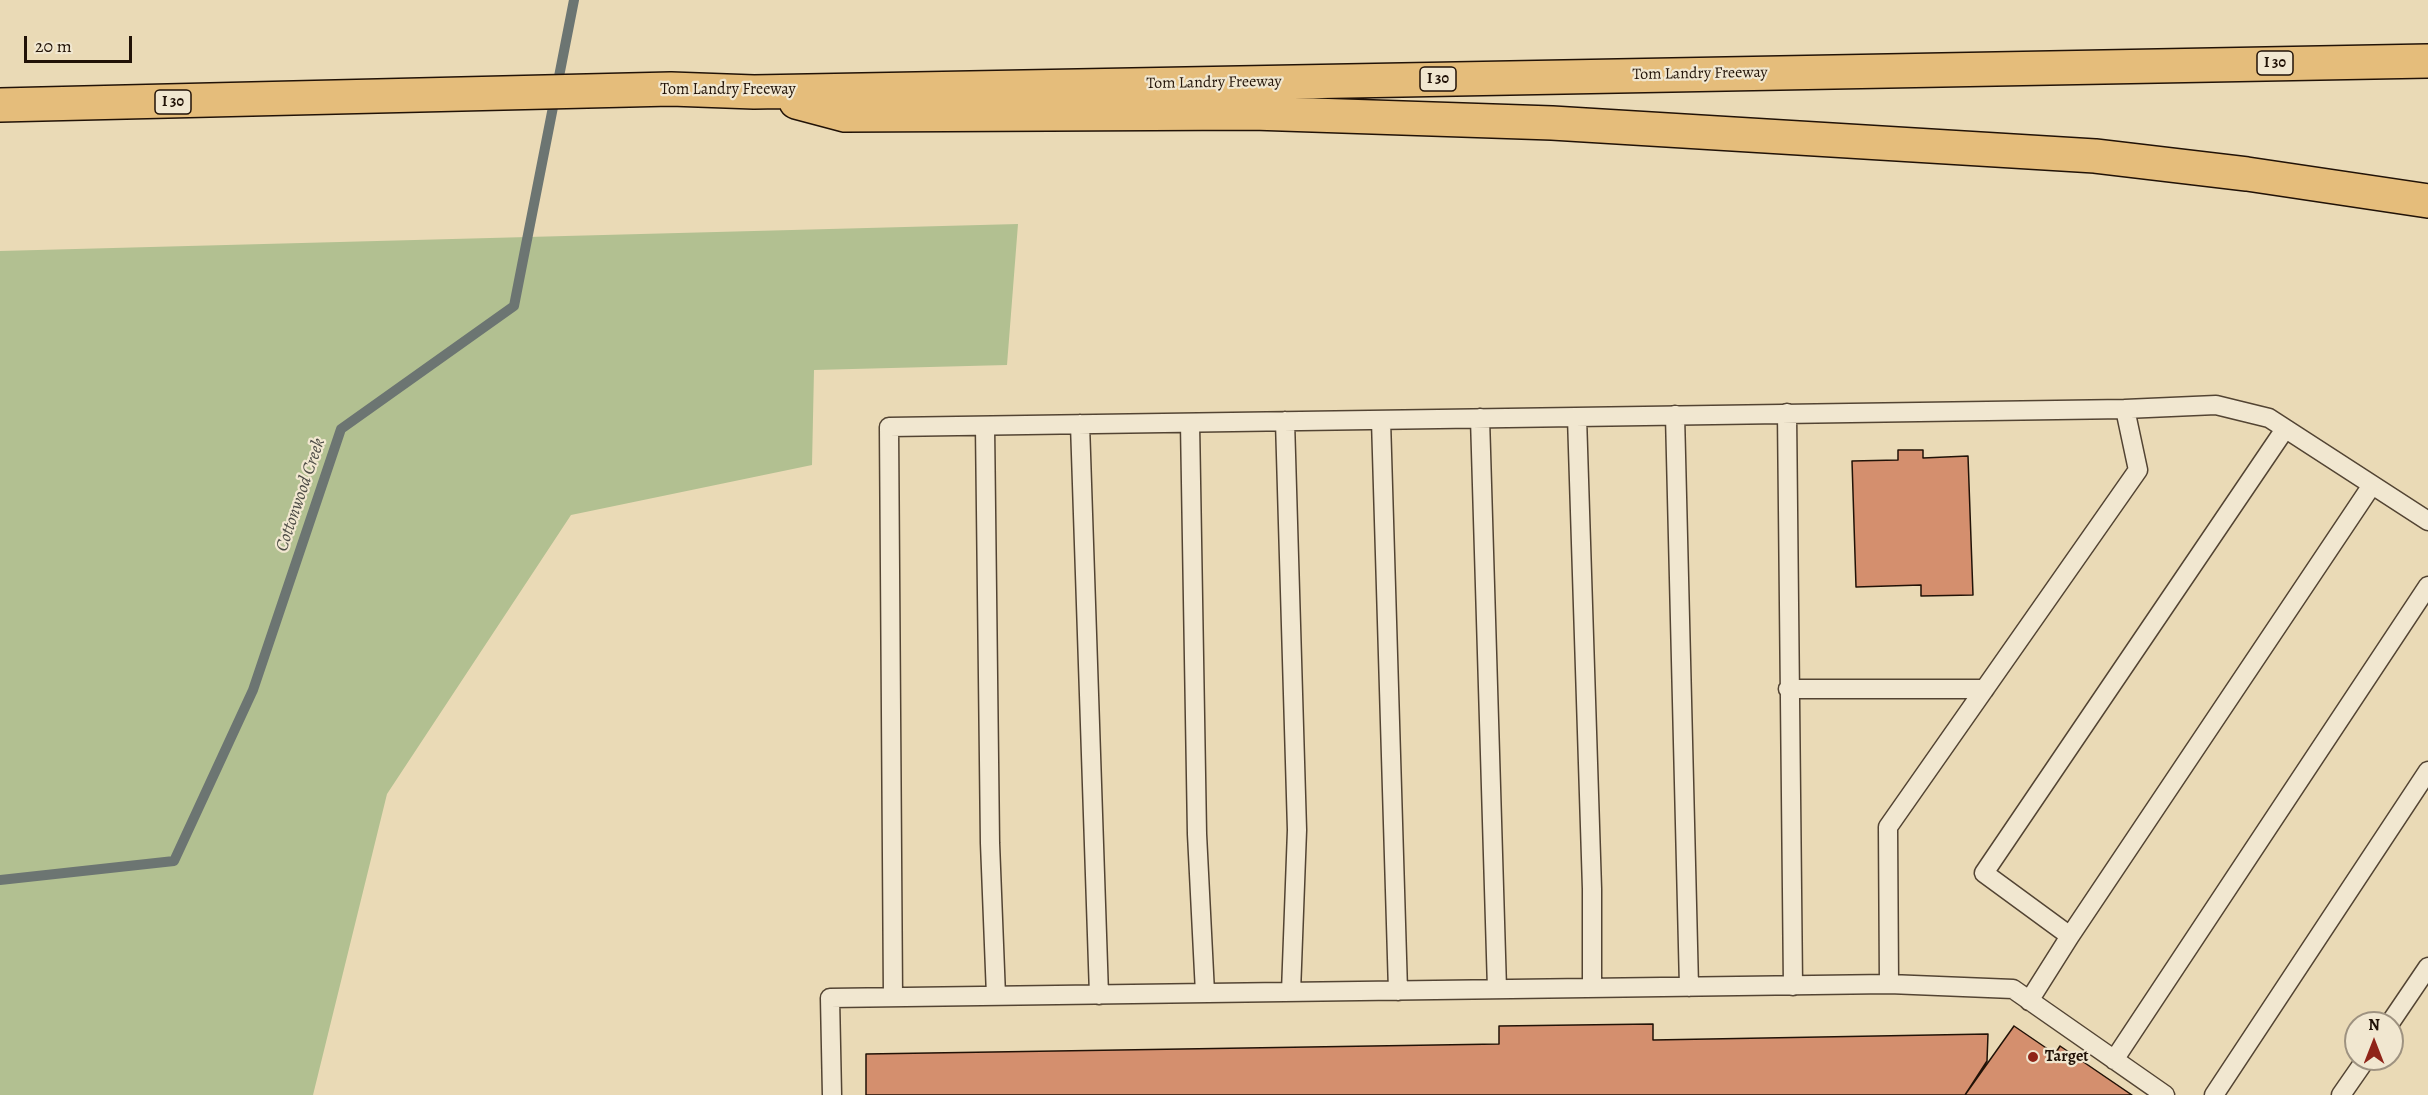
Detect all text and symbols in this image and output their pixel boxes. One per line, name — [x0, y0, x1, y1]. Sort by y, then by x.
scale bar — [27, 24, 135, 62]
text: 20 m — [35, 34, 72, 58]
road number: I 30 — [2257, 51, 2293, 75]
street label: Tom Landry Freeway — [1632, 63, 1768, 85]
road number: I 30 — [1420, 67, 1456, 91]
street label: Tom Landry Freeway — [1146, 72, 1282, 94]
street label: Tom Landry Freeway — [660, 80, 796, 100]
road number: I 30 — [155, 90, 191, 114]
water label: Cottonwood Creek — [272, 435, 330, 555]
north arrow — [2344, 1011, 2404, 1071]
text: N — [2368, 1014, 2380, 1036]
place label: Target — [2045, 1047, 2089, 1067]
marker: Target — [2026, 1050, 2040, 1064]

